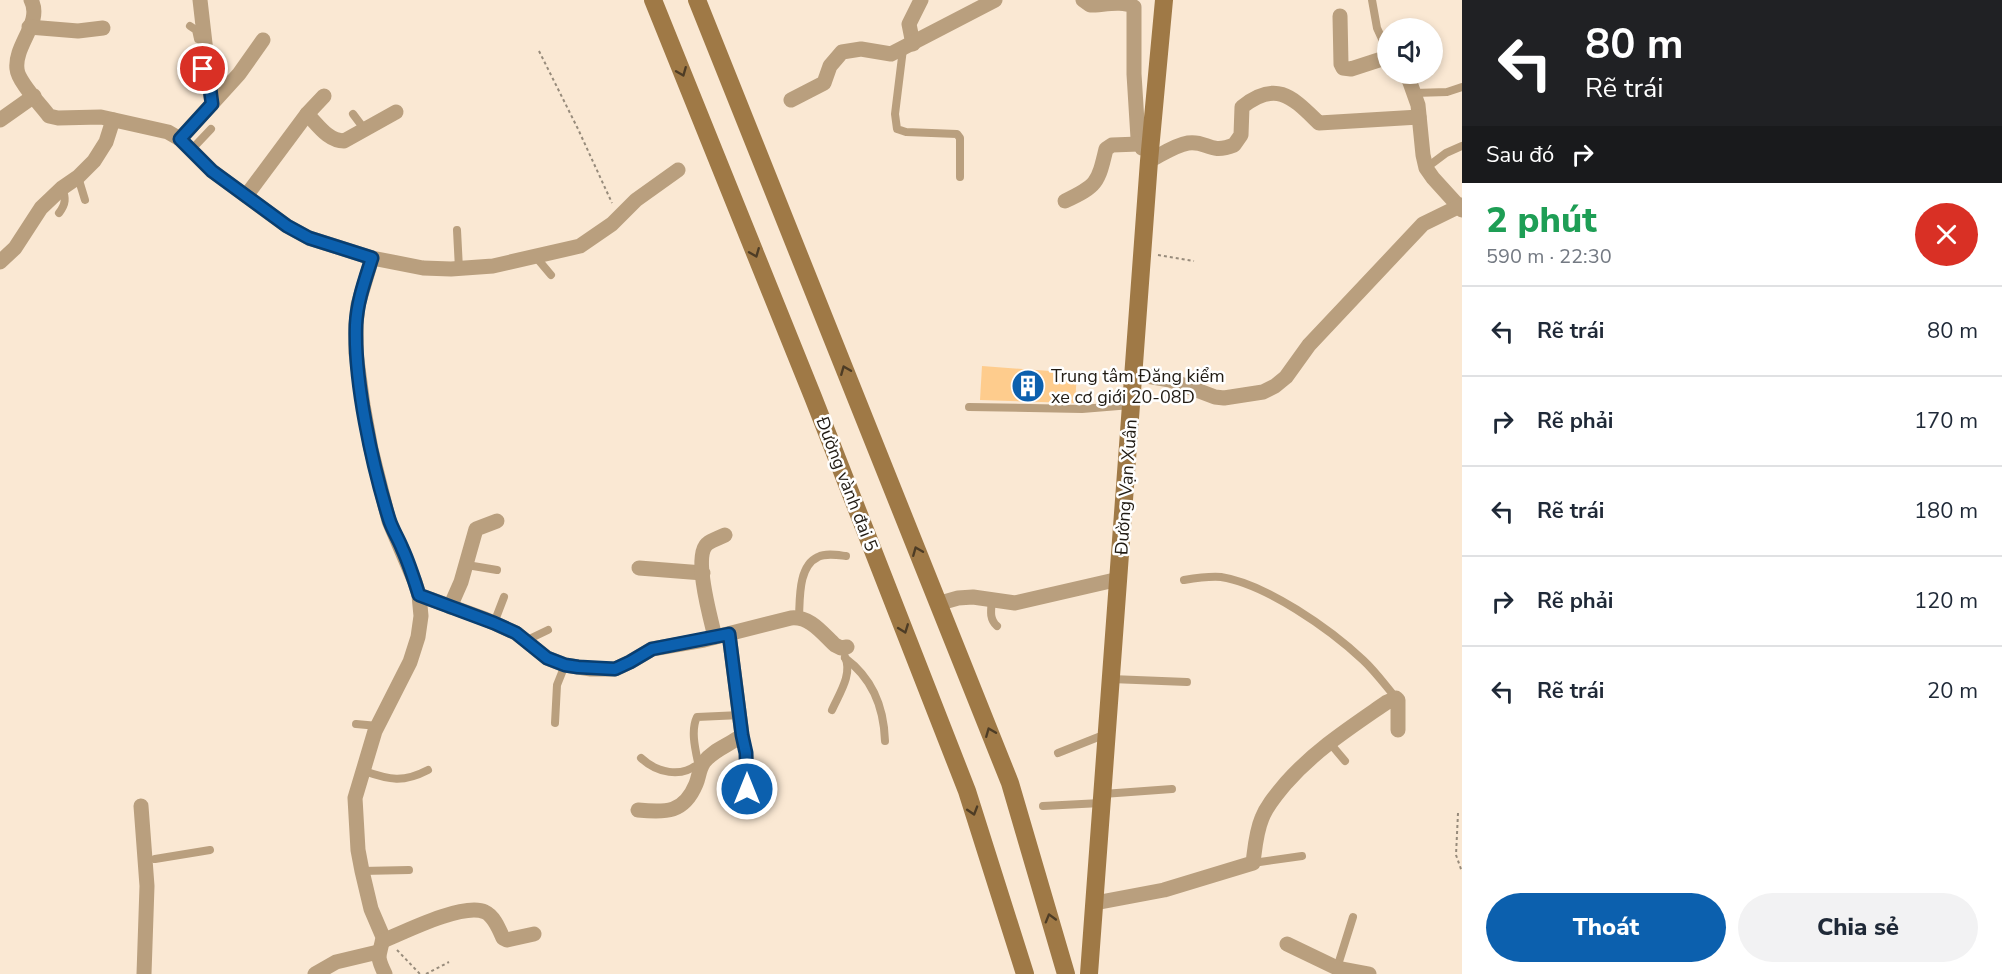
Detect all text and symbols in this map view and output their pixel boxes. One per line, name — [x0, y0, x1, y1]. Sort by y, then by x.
text: 80 m — [1585, 16, 1684, 73]
map controls — [1377, 18, 1443, 84]
button: sound — [1377, 18, 1443, 84]
icon: left — [1486, 24, 1564, 102]
pin — [177, 43, 228, 94]
icon: arrive — [186, 52, 219, 85]
one-way arrow — [675, 66, 688, 76]
text: Rẽ trái — [1585, 70, 1664, 107]
icon: right — [1566, 138, 1599, 171]
text: Sau đó — [1486, 140, 1554, 170]
text: 2 phút — [1486, 196, 1597, 245]
button: close — [1915, 203, 1978, 266]
text: 590 m · 22:30 — [1486, 243, 1612, 270]
one-way arrow — [748, 246, 760, 257]
icon: left — [1486, 315, 1519, 348]
text: Rẽ trái — [1537, 316, 1604, 346]
text: 80 m — [1927, 316, 1978, 346]
place label: Trung tâm Đăng kiểm xe cơ giới 20-08D — [1051, 364, 1225, 409]
one-way arrow — [840, 366, 852, 377]
building icon: Trung tâm Đăng kiểm xe cơ giới 20-08D — [1010, 368, 1046, 404]
icon: right — [1486, 405, 1519, 438]
text: Rẽ phải — [1537, 406, 1613, 436]
text: 170 m — [1914, 406, 1978, 436]
street label: Đường vành đai 5 — [810, 412, 884, 555]
street label: Đường Vạn Xuân — [1109, 418, 1143, 557]
icon: left — [1486, 495, 1519, 528]
text: Rẽ trái — [1537, 496, 1604, 526]
text: 180 m — [1914, 496, 1978, 526]
one-way arrow — [912, 547, 924, 558]
icon: right — [1486, 585, 1519, 618]
text: Rẽ phải — [1537, 586, 1613, 616]
text: 120 m — [1914, 586, 1978, 616]
one-way arrow — [897, 623, 909, 634]
icon: left — [1486, 675, 1519, 708]
text: Rẽ trái — [1537, 676, 1604, 706]
text: 20 m — [1927, 676, 1978, 706]
one-way arrow — [985, 728, 997, 739]
position arrow — [715, 757, 779, 821]
one-way arrow — [966, 805, 979, 816]
button: Thoát — [1486, 893, 1726, 962]
button: Chia sẻ — [1738, 893, 1978, 962]
one-way arrow — [1045, 913, 1057, 924]

